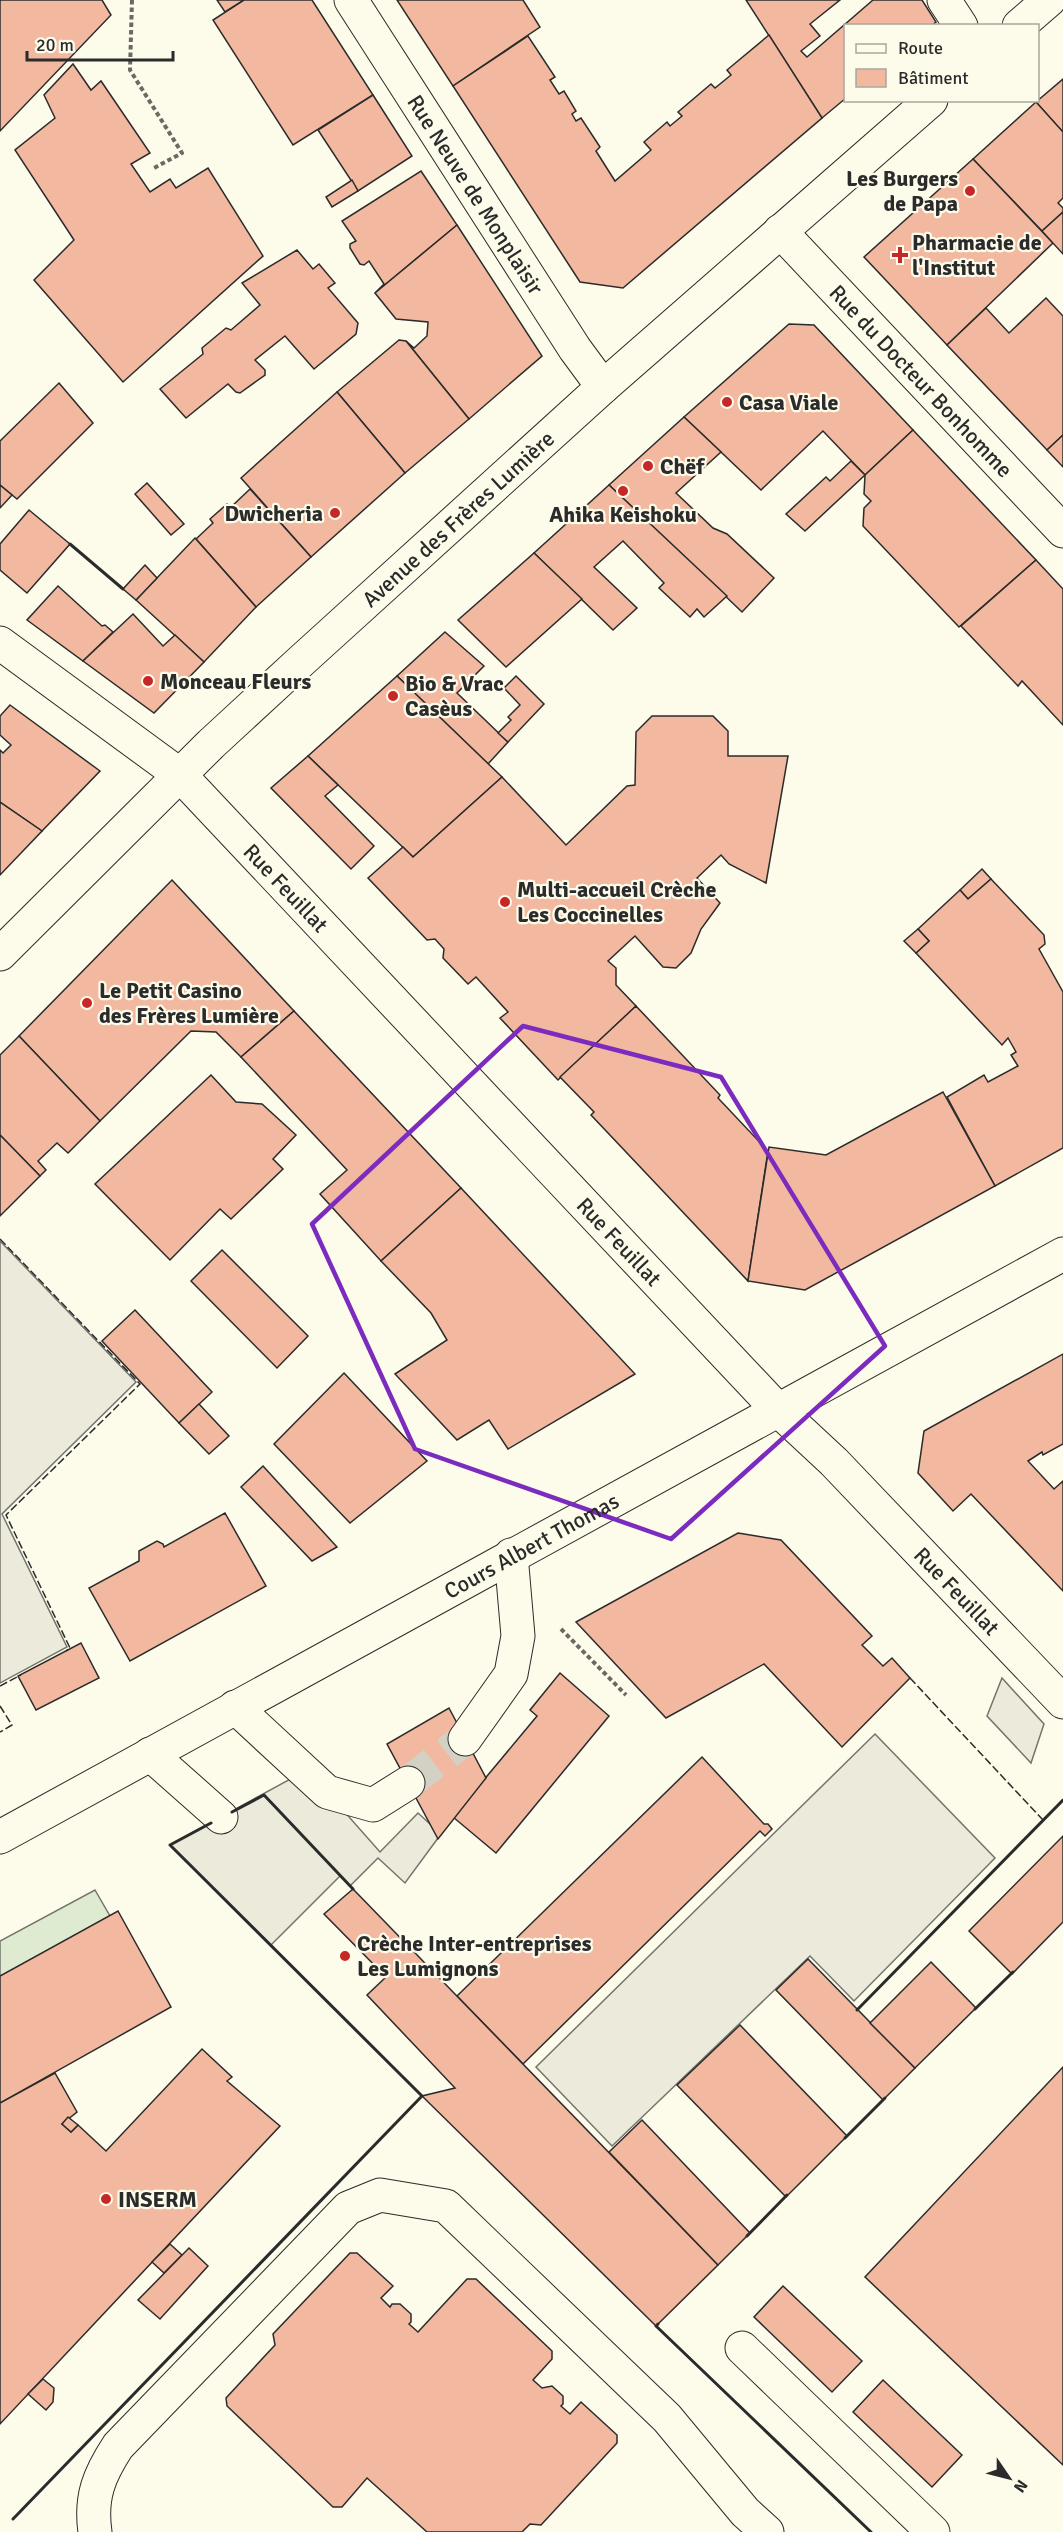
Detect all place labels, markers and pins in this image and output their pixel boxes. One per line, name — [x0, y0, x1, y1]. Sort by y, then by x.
place label: Les Burgers de Papa — [846, 165, 958, 217]
marker: Les Burgers de Papa — [963, 184, 977, 198]
place label: Pharmacie de l'Institut — [912, 229, 1042, 281]
marker: Pharmacie de l'Institut — [893, 248, 907, 262]
place label: Casa Viale — [739, 389, 838, 416]
marker: Casa Viale — [720, 395, 734, 409]
place label: Chëf — [660, 453, 705, 480]
marker: Chëf — [641, 459, 655, 473]
marker: Ahika Keishoku — [616, 484, 630, 498]
place label: Dwicheria — [224, 500, 323, 527]
place label: Ahika Keishoku — [549, 501, 697, 528]
marker: Dwicheria — [328, 506, 342, 520]
place label: Monceau Fleurs — [160, 668, 311, 695]
place label: Bio & Vrac Casèus — [405, 670, 504, 722]
marker: Monceau Fleurs — [141, 674, 155, 688]
marker: Bio & Vrac Casèus — [386, 689, 400, 703]
place label: Multi-accueil Crèche Les Coccinelles — [517, 876, 716, 928]
marker: Multi-accueil Crèche Les Coccinelles — [498, 895, 512, 909]
place label: Le Petit Casino des Frères Lumière — [99, 977, 279, 1029]
marker: Le Petit Casino des Frères Lumière — [80, 996, 94, 1010]
place label: Crèche Inter-entreprises Les Lumignons — [357, 1930, 592, 1982]
marker: Crèche Inter-entreprises Les Lumignons — [338, 1949, 352, 1963]
place label: INSERM — [118, 2186, 197, 2213]
marker: INSERM — [99, 2192, 113, 2206]

